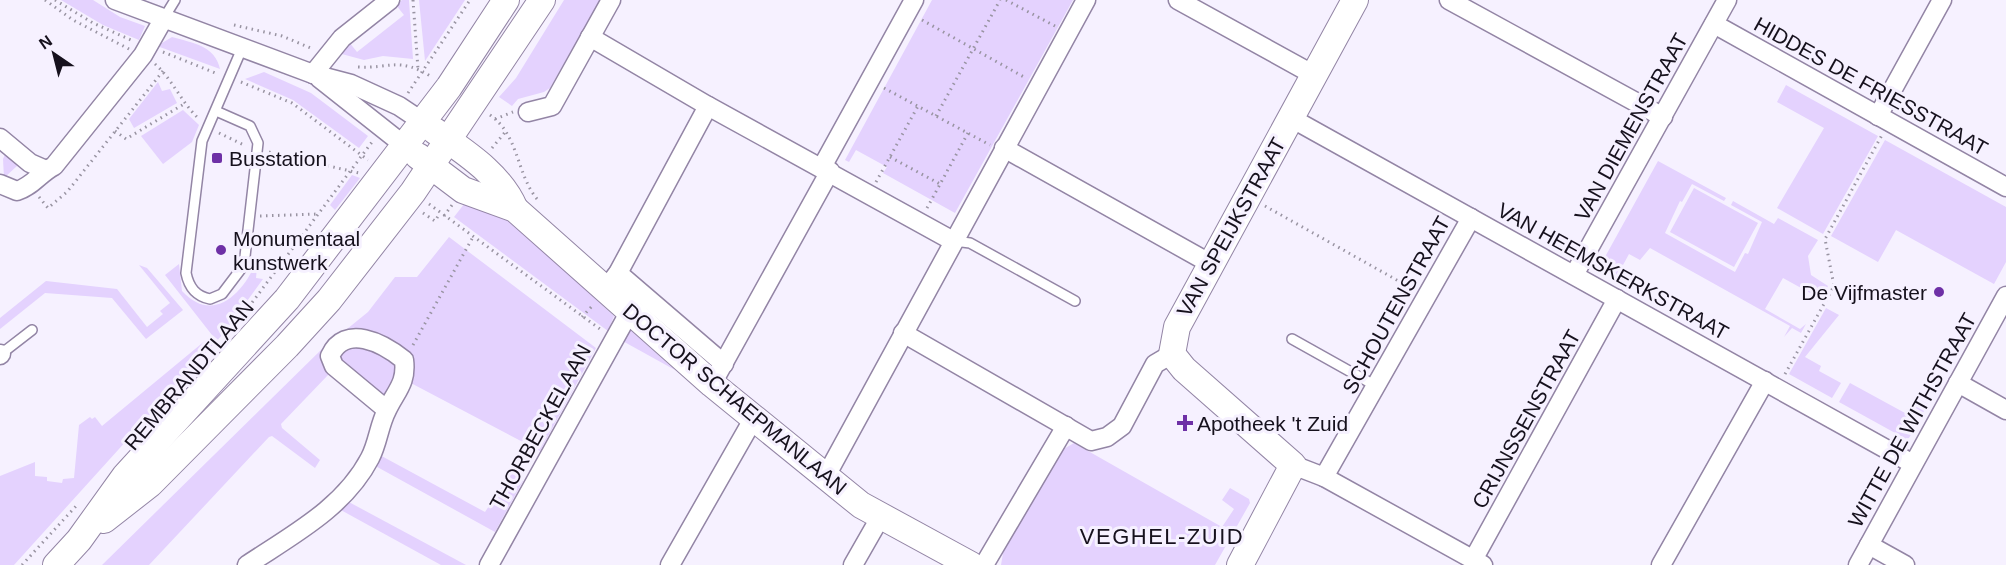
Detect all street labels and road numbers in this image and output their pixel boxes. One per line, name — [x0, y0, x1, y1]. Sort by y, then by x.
street label: HIDDES DE FRIESSTRAAT — [1750, 12, 1992, 160]
street label: VAN DIEMENSTRAAT — [1570, 29, 1692, 225]
street label: VAN SPEIJKSTRAAT — [1172, 133, 1290, 321]
street label: VAN HEEMSKERKSTRAAT — [1493, 198, 1733, 344]
street label: SCHOUTENSTRAAT — [1338, 212, 1454, 398]
street label: REMBRANDTLAAN — [120, 296, 258, 454]
street label: DOCTOR SCHAEPMANLAAN — [619, 299, 851, 499]
street label: WITTE DE WITHSTRAAT — [1843, 309, 1981, 531]
street label: CRIJNSSENSTRAAT — [1467, 326, 1585, 512]
street label: THORBECKELAAN — [485, 340, 595, 514]

